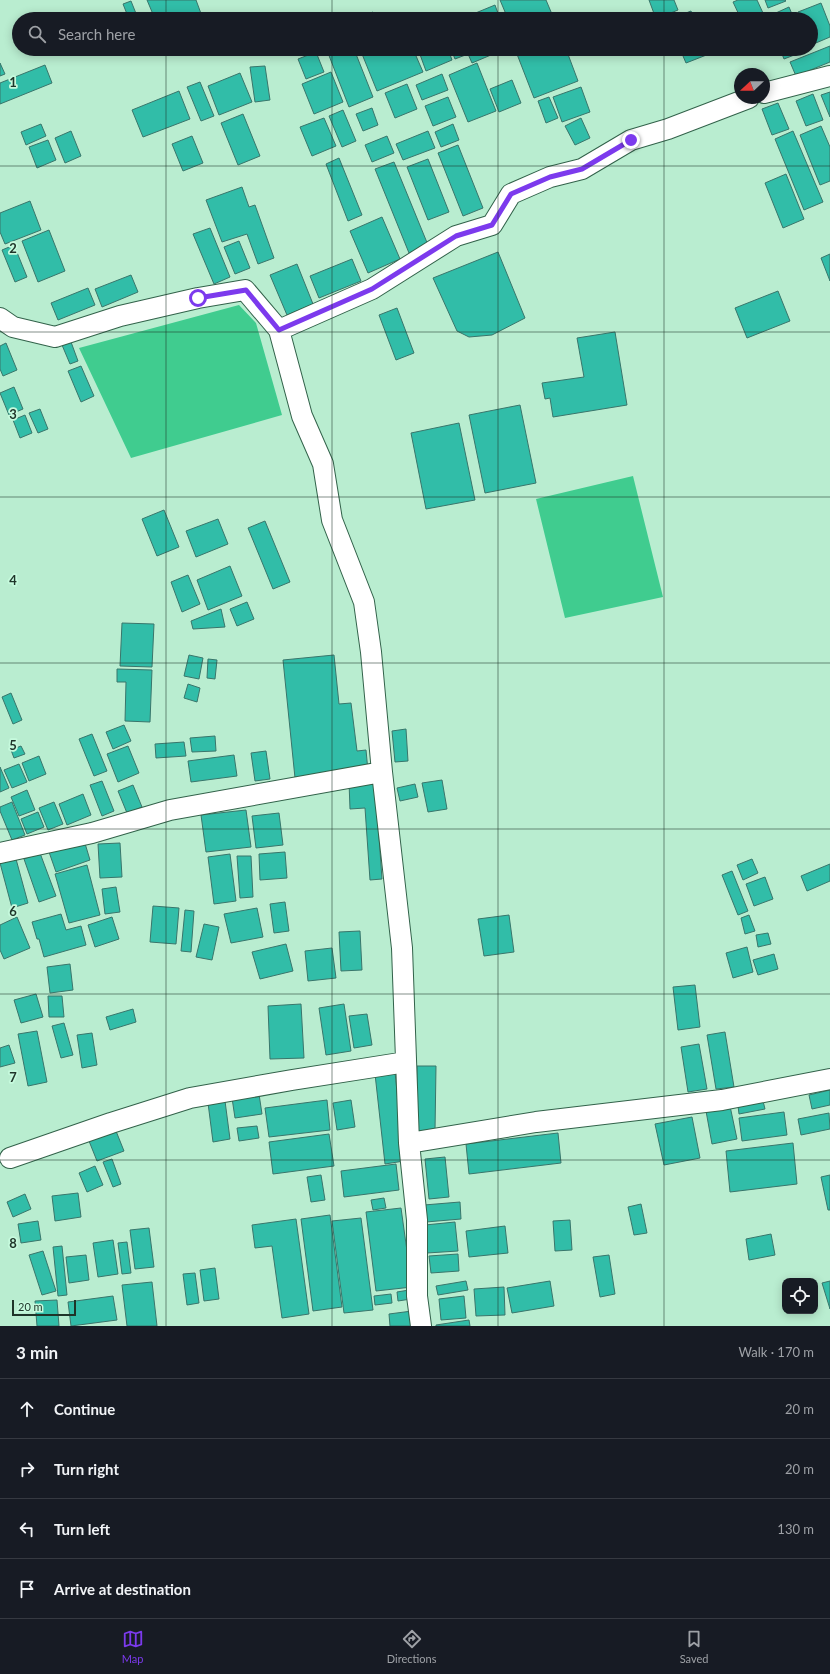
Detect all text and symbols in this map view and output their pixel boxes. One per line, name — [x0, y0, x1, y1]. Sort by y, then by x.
search box — [12, 12, 818, 56]
icon: search — [26, 23, 48, 45]
text: Search here — [58, 25, 135, 43]
north arrow — [734, 68, 770, 104]
text: 1 — [9, 74, 17, 90]
route end — [622, 131, 640, 149]
text: 2 — [9, 240, 17, 256]
route start — [189, 289, 207, 307]
text: 3 — [9, 406, 17, 422]
text: 4 — [9, 572, 17, 588]
text: 5 — [9, 737, 17, 753]
text: 6 — [9, 903, 17, 919]
text: 7 — [9, 1069, 17, 1085]
text: 8 — [9, 1235, 17, 1251]
map controls — [782, 1278, 818, 1314]
button: locate — [782, 1278, 818, 1314]
scale bar — [12, 1298, 76, 1317]
text: 20 m — [18, 1300, 43, 1313]
text: 3 min — [16, 1342, 58, 1363]
text: Walk · 170 m — [738, 1344, 814, 1360]
icon: ahead — [16, 1398, 38, 1420]
text: Continue — [54, 1400, 115, 1418]
text: 20 m — [785, 1401, 814, 1417]
icon: right — [16, 1458, 38, 1480]
text: Turn right — [54, 1460, 119, 1478]
text: 20 m — [785, 1461, 814, 1477]
icon: left — [16, 1518, 38, 1540]
text: Turn left — [54, 1520, 110, 1538]
text: 130 m — [777, 1521, 814, 1537]
icon: arrive — [16, 1578, 38, 1600]
text: Arrive at destination — [54, 1580, 191, 1598]
tab: Map — [122, 1628, 144, 1665]
tab: Directions — [387, 1628, 436, 1665]
tab: Saved — [680, 1628, 708, 1665]

